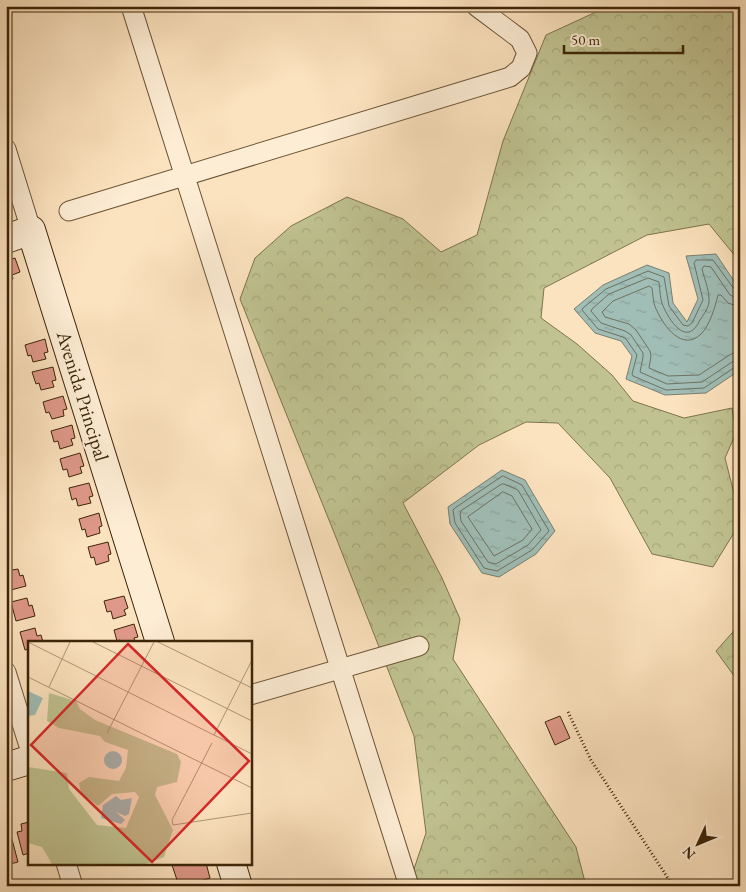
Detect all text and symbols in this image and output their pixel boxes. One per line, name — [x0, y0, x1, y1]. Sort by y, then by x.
scale bar — [564, 22, 682, 54]
text: 50 m — [571, 30, 600, 49]
street label: Avenida Principal — [51, 327, 115, 465]
inset map — [28, 641, 251, 864]
north arrow — [674, 820, 724, 870]
text: N — [678, 842, 699, 863]

